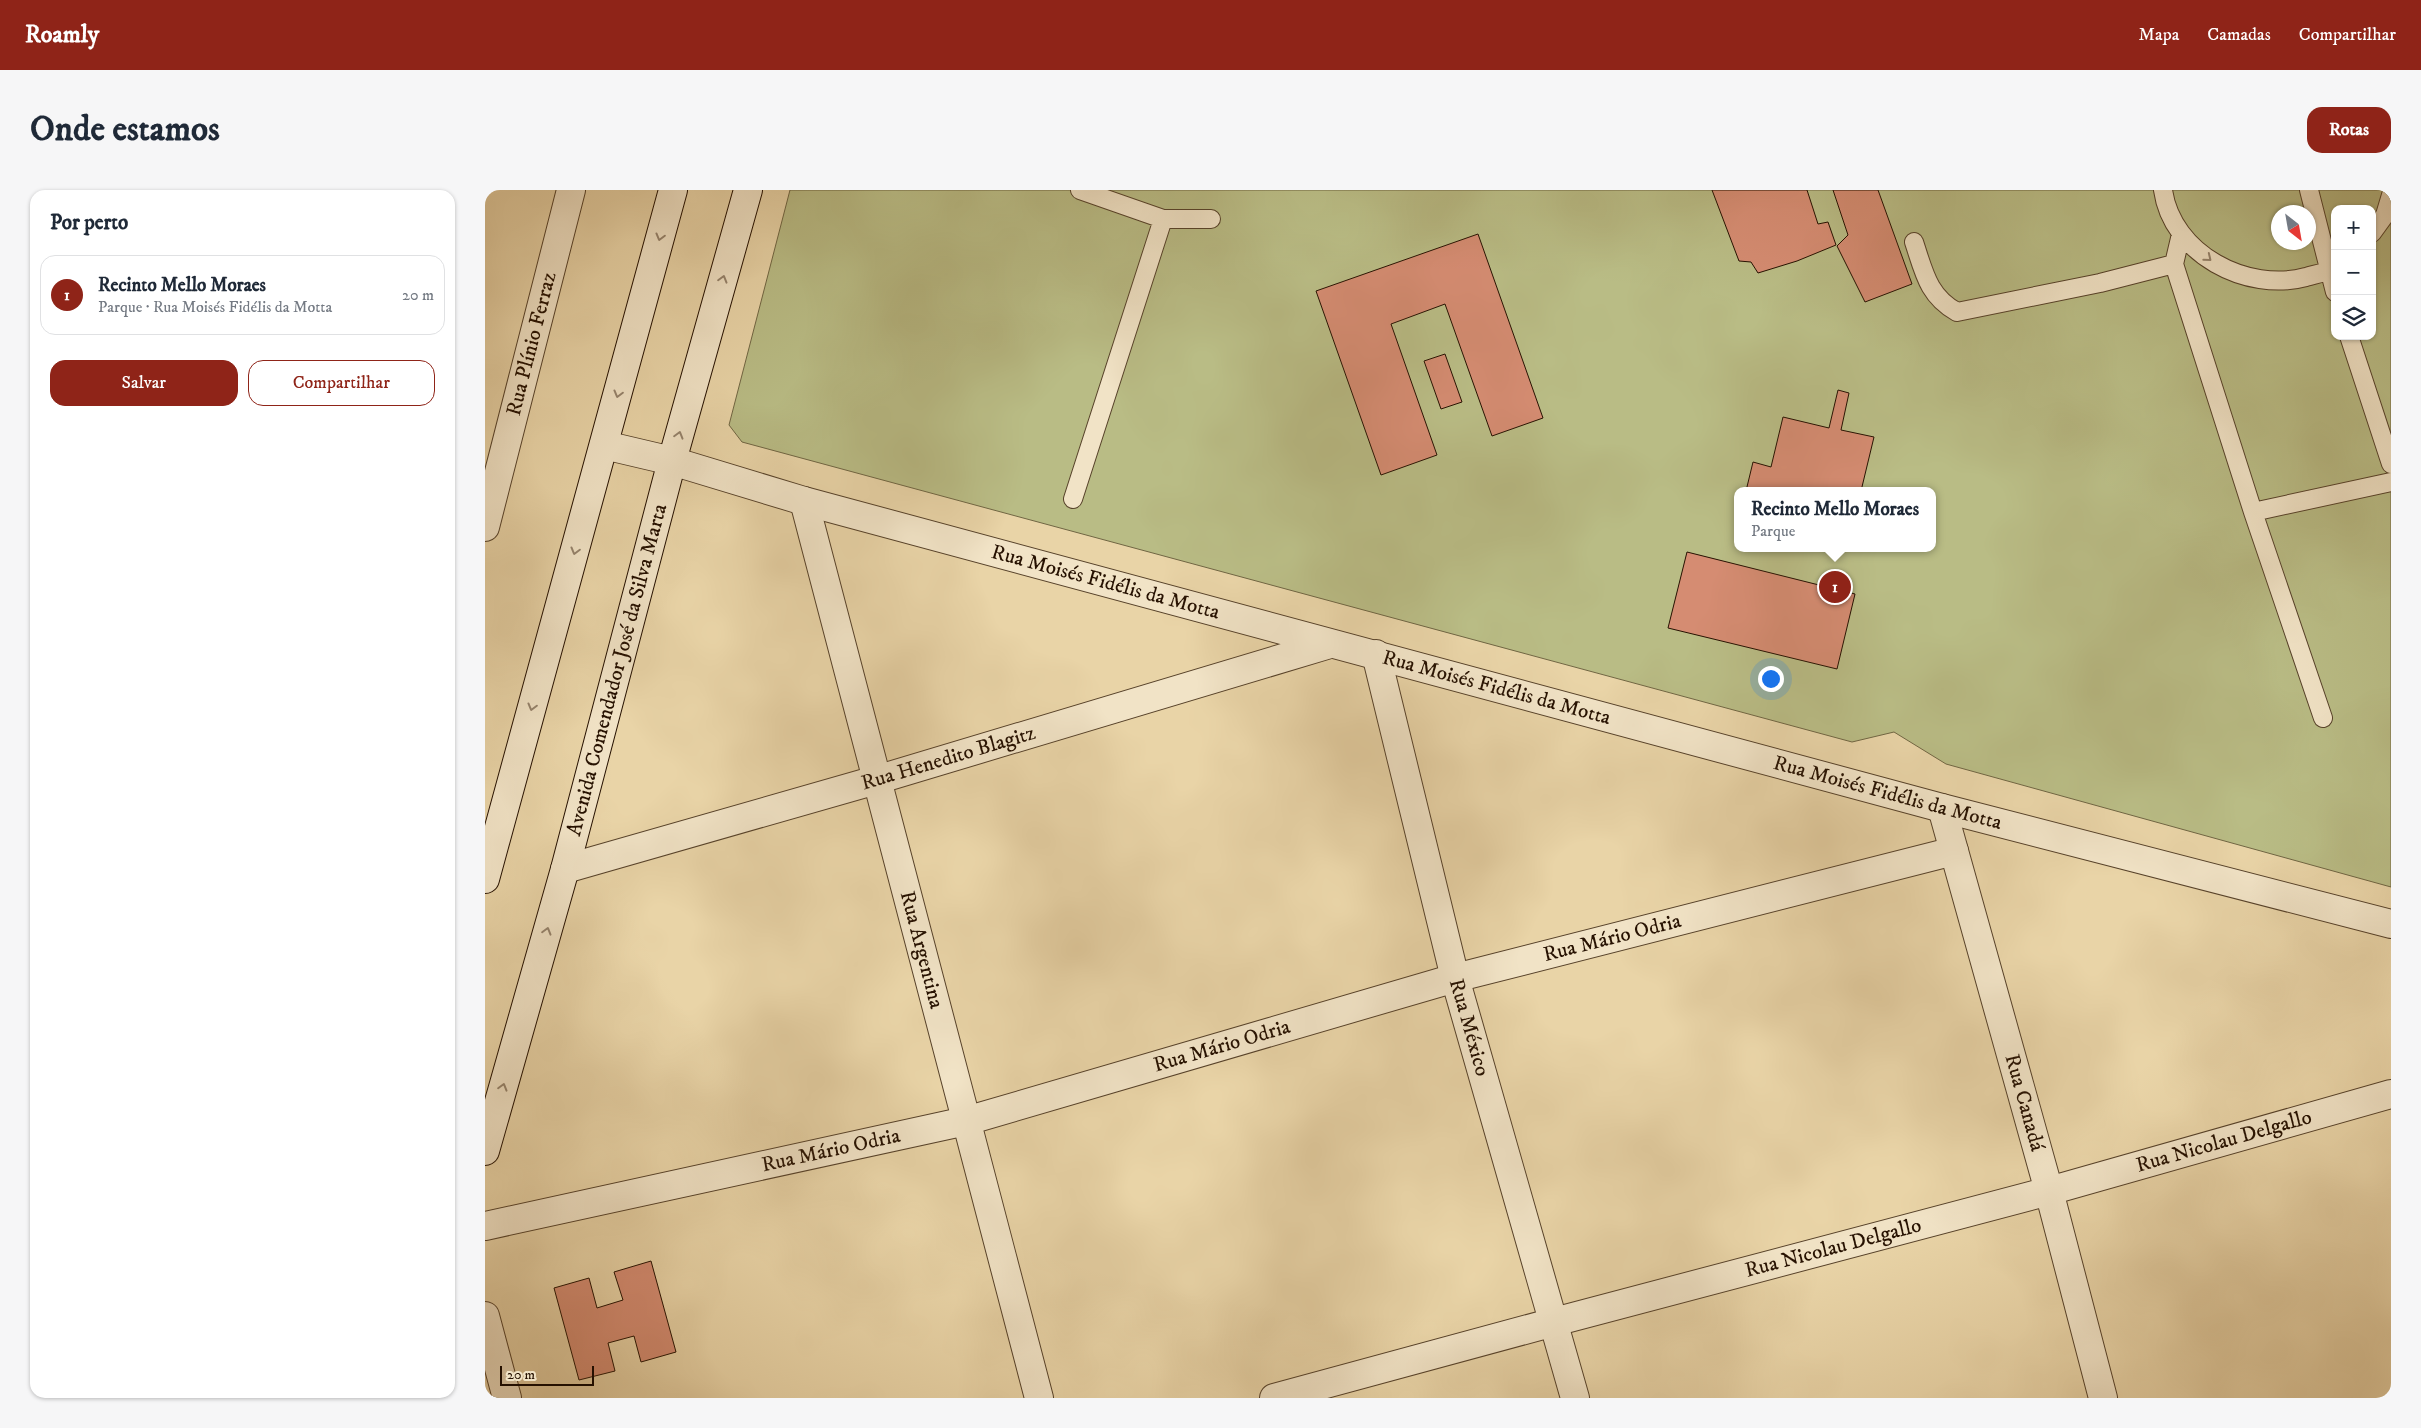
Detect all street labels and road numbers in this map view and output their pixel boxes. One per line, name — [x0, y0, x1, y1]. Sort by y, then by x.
street label: Rua Plínio Ferraz — [501, 269, 563, 418]
street label: Avenida Comendador José da Silva Marta — [561, 501, 673, 839]
street label: Rua Moisés Fidélis da Motta — [988, 539, 1223, 626]
street label: Rua Moisés Fidélis da Motta — [1379, 645, 1614, 731]
street label: Rua Henedito Blagitz — [858, 720, 1038, 797]
street label: Rua Moisés Fidélis da Motta — [1770, 750, 2005, 836]
street label: Rua Argentina — [894, 888, 949, 1012]
street label: Rua Mário Odria — [1541, 908, 1684, 968]
street label: Rua México — [1443, 976, 1495, 1079]
street label: Rua Mário Odria — [1151, 1014, 1293, 1078]
street label: Rua Canadá — [1998, 1051, 2050, 1154]
street label: Rua Nicolau Delgallo — [2133, 1104, 2315, 1179]
street label: Rua Mário Odria — [759, 1123, 903, 1178]
street label: Rua Nicolau Delgallo — [1742, 1212, 1924, 1284]

